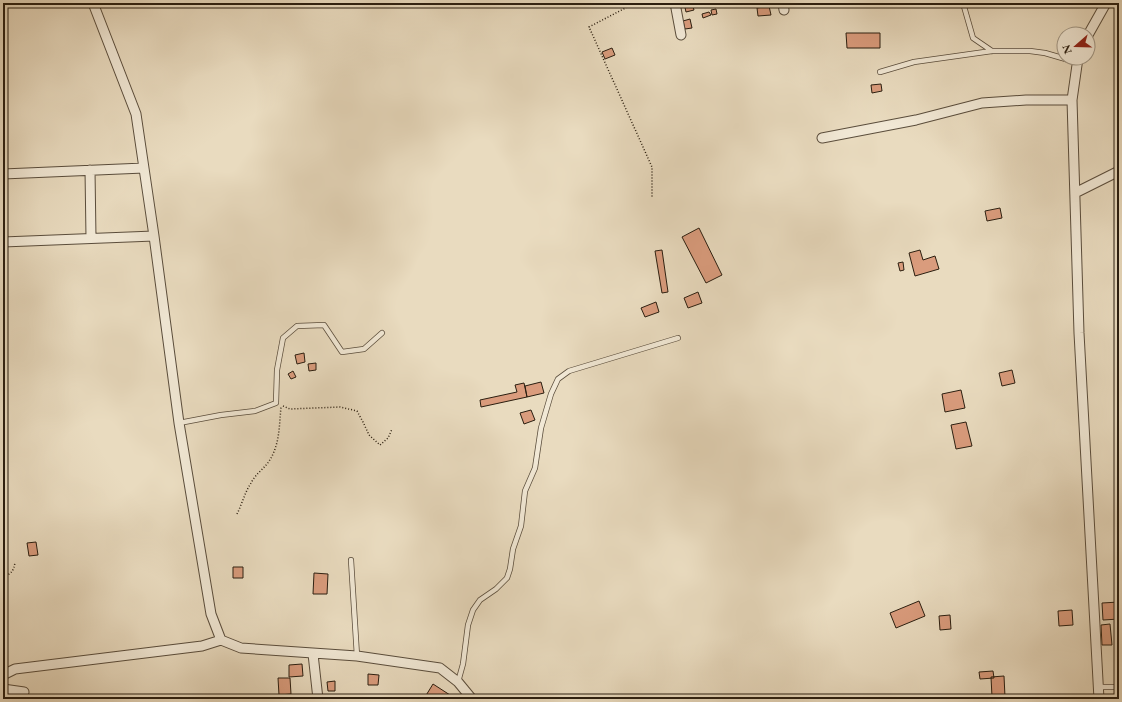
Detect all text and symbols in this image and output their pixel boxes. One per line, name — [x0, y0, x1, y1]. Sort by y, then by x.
north arrow — [1056, 26, 1096, 66]
text: N — [1058, 43, 1075, 56]

